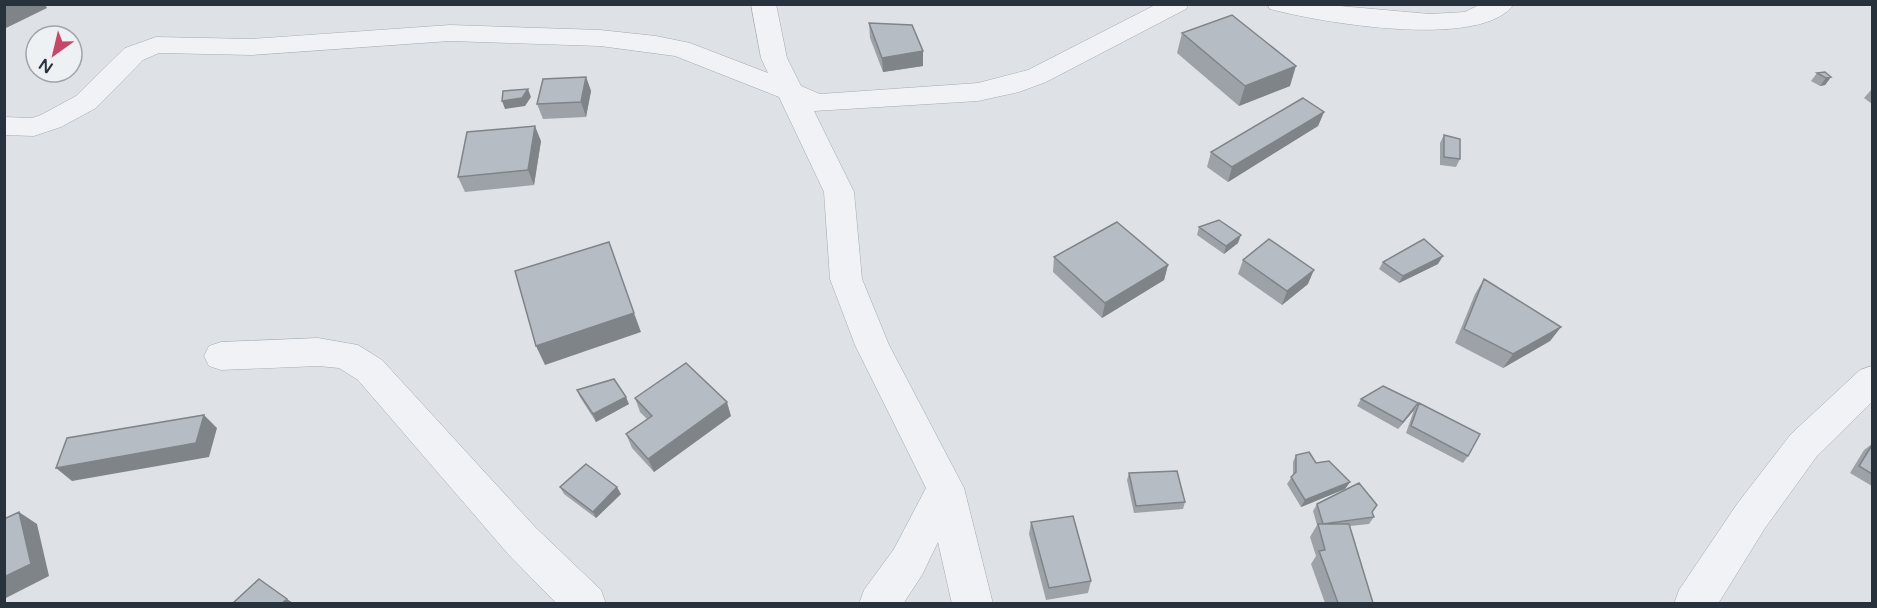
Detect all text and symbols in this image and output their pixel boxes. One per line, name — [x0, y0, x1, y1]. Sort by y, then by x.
north arrow — [24, 24, 84, 84]
text: N — [35, 54, 57, 77]

